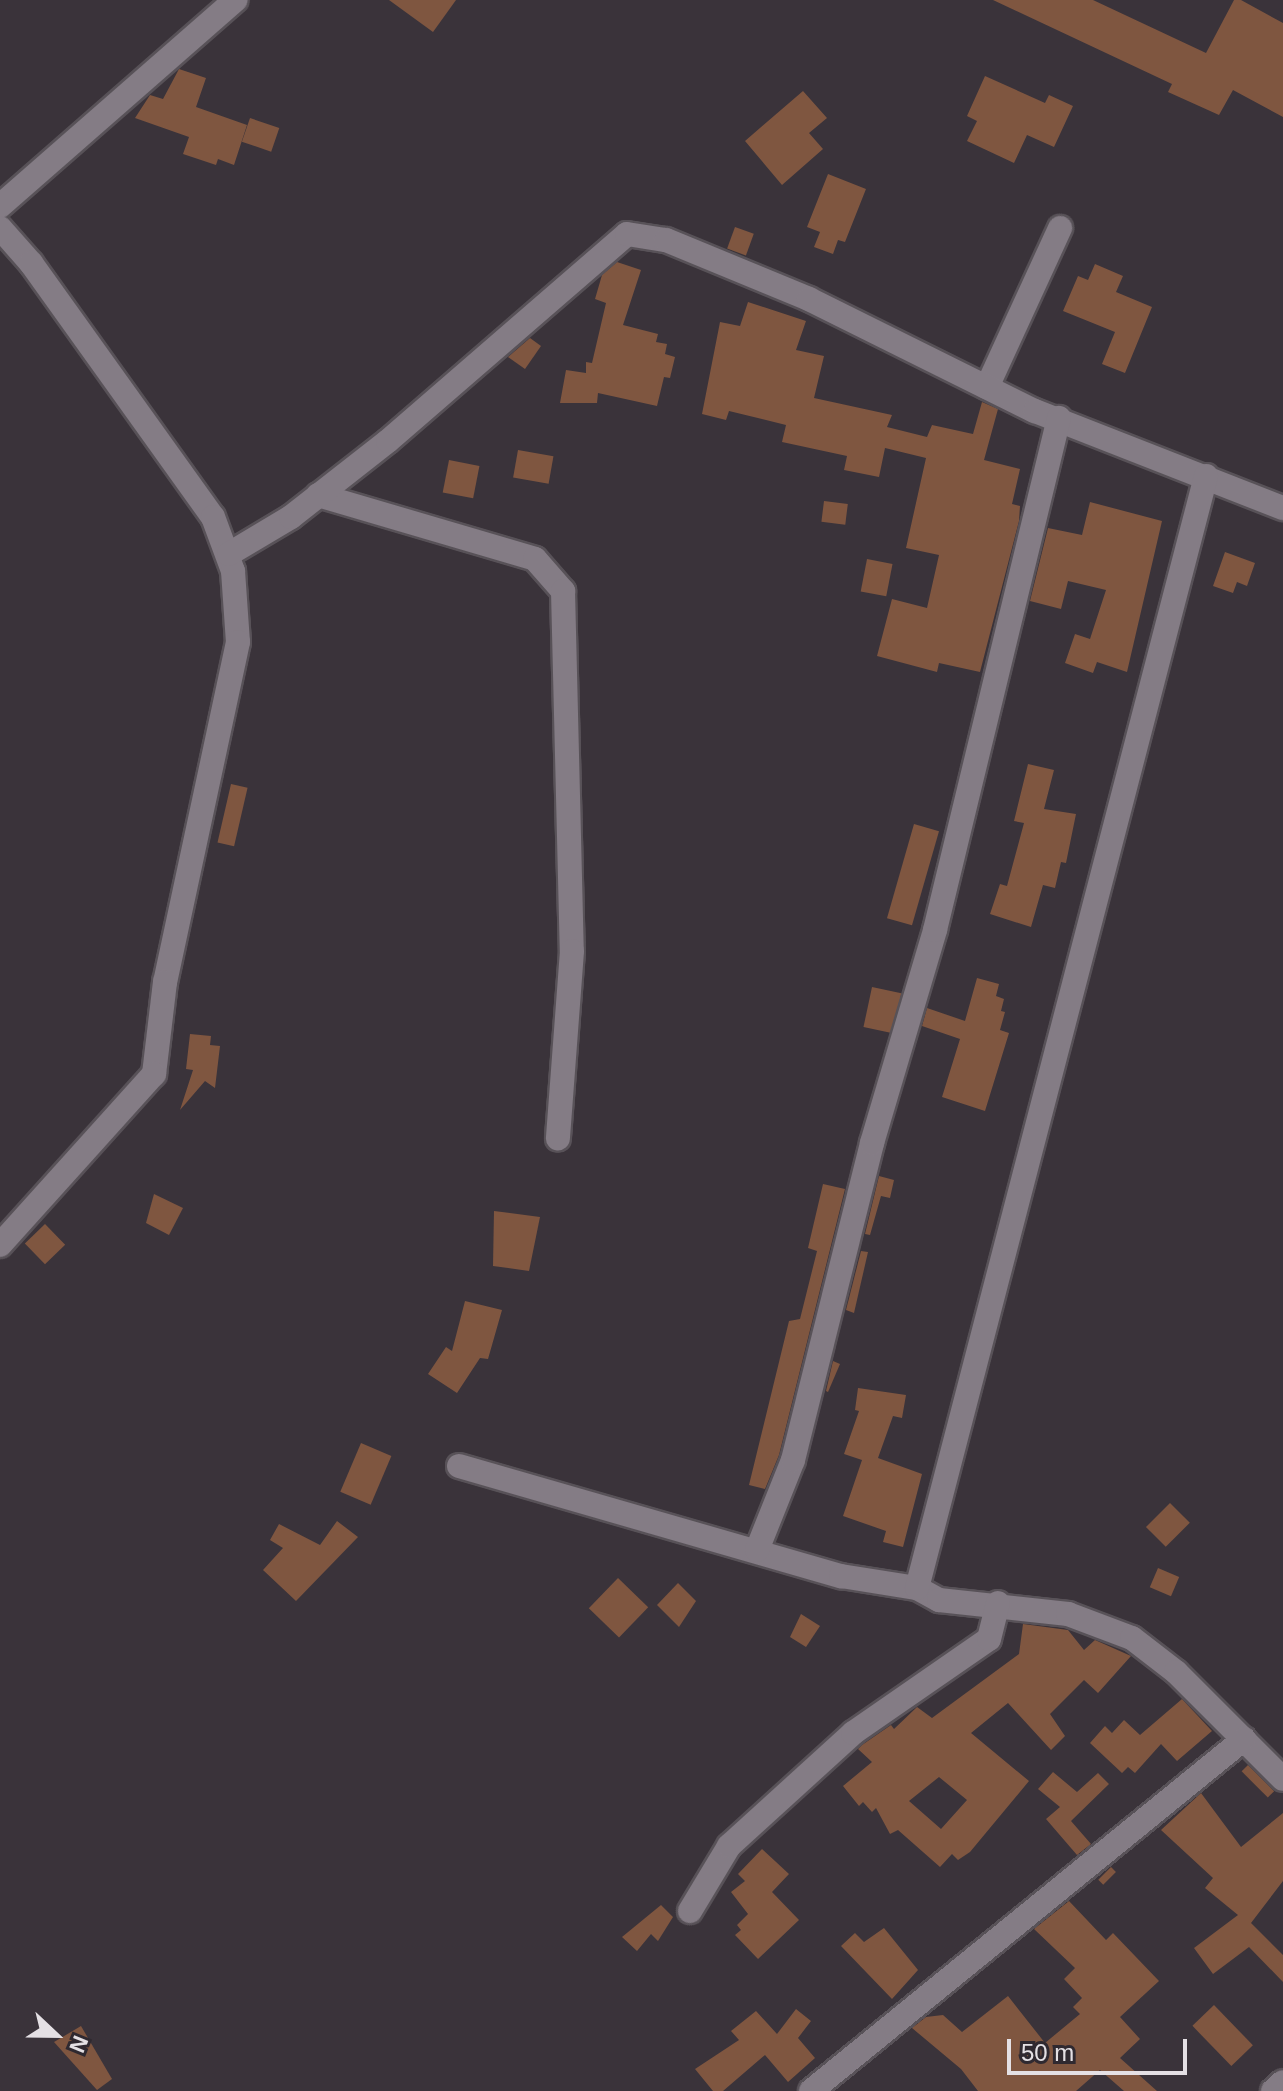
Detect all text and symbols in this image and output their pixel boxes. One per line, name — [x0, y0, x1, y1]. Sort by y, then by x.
north arrow — [16, 1995, 96, 2075]
scale bar — [1011, 2023, 1191, 2073]
text: N — [64, 2032, 93, 2056]
text: 50 m — [1021, 2039, 1074, 2066]

